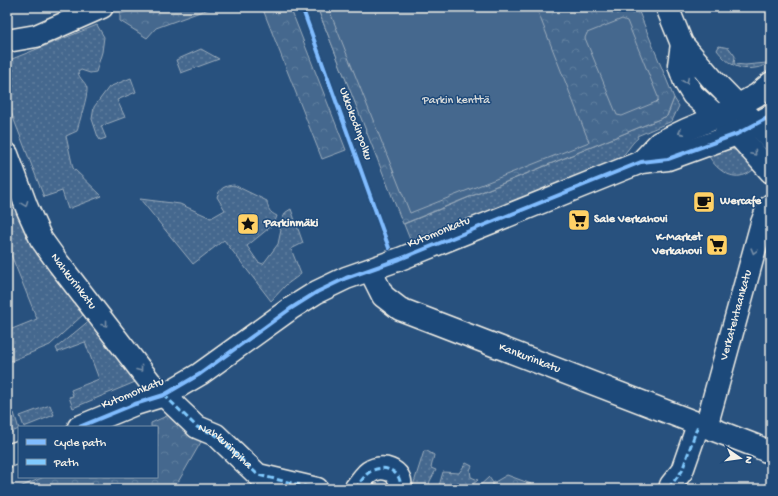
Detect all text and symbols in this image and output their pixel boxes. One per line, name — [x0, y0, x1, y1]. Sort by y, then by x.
one-way arrow — [681, 77, 689, 85]
street label: Ukkokodinpolku — [335, 86, 375, 163]
park label: Parkin kenttä — [421, 94, 490, 108]
one-way arrow — [678, 127, 686, 135]
one-way arrow — [749, 148, 756, 156]
cafe icon: Wercafe — [691, 189, 717, 215]
place label: Wercafe — [719, 195, 762, 209]
one-way arrow — [21, 200, 29, 207]
supermarket icon: Sale Verkahovi — [566, 207, 592, 233]
place icon: Parkinmäki — [235, 211, 261, 237]
place label: Sale Verkahovi — [594, 213, 668, 227]
street label: Kutomonkatu — [406, 214, 473, 252]
place label: Parkinmäki — [263, 217, 319, 231]
place label: K-Market Verkahovi — [651, 231, 703, 259]
supermarket icon: K-Market Verkahovi — [704, 232, 730, 258]
one-way arrow — [751, 248, 759, 254]
street label: Nahkurinkatu — [47, 251, 99, 313]
street label: Verkatehtaankatu — [717, 268, 756, 363]
one-way arrow — [100, 320, 107, 327]
street label: Kankurinkatu — [496, 341, 563, 377]
one-way arrow — [135, 364, 142, 371]
street label: Kutomonkatu — [100, 375, 167, 413]
street label: Nahkurinpiha — [196, 421, 255, 473]
legend — [18, 426, 158, 478]
text: Cycle path — [54, 437, 107, 451]
north arrow — [720, 438, 760, 478]
text: N — [741, 455, 754, 465]
text: Path — [53, 457, 79, 471]

